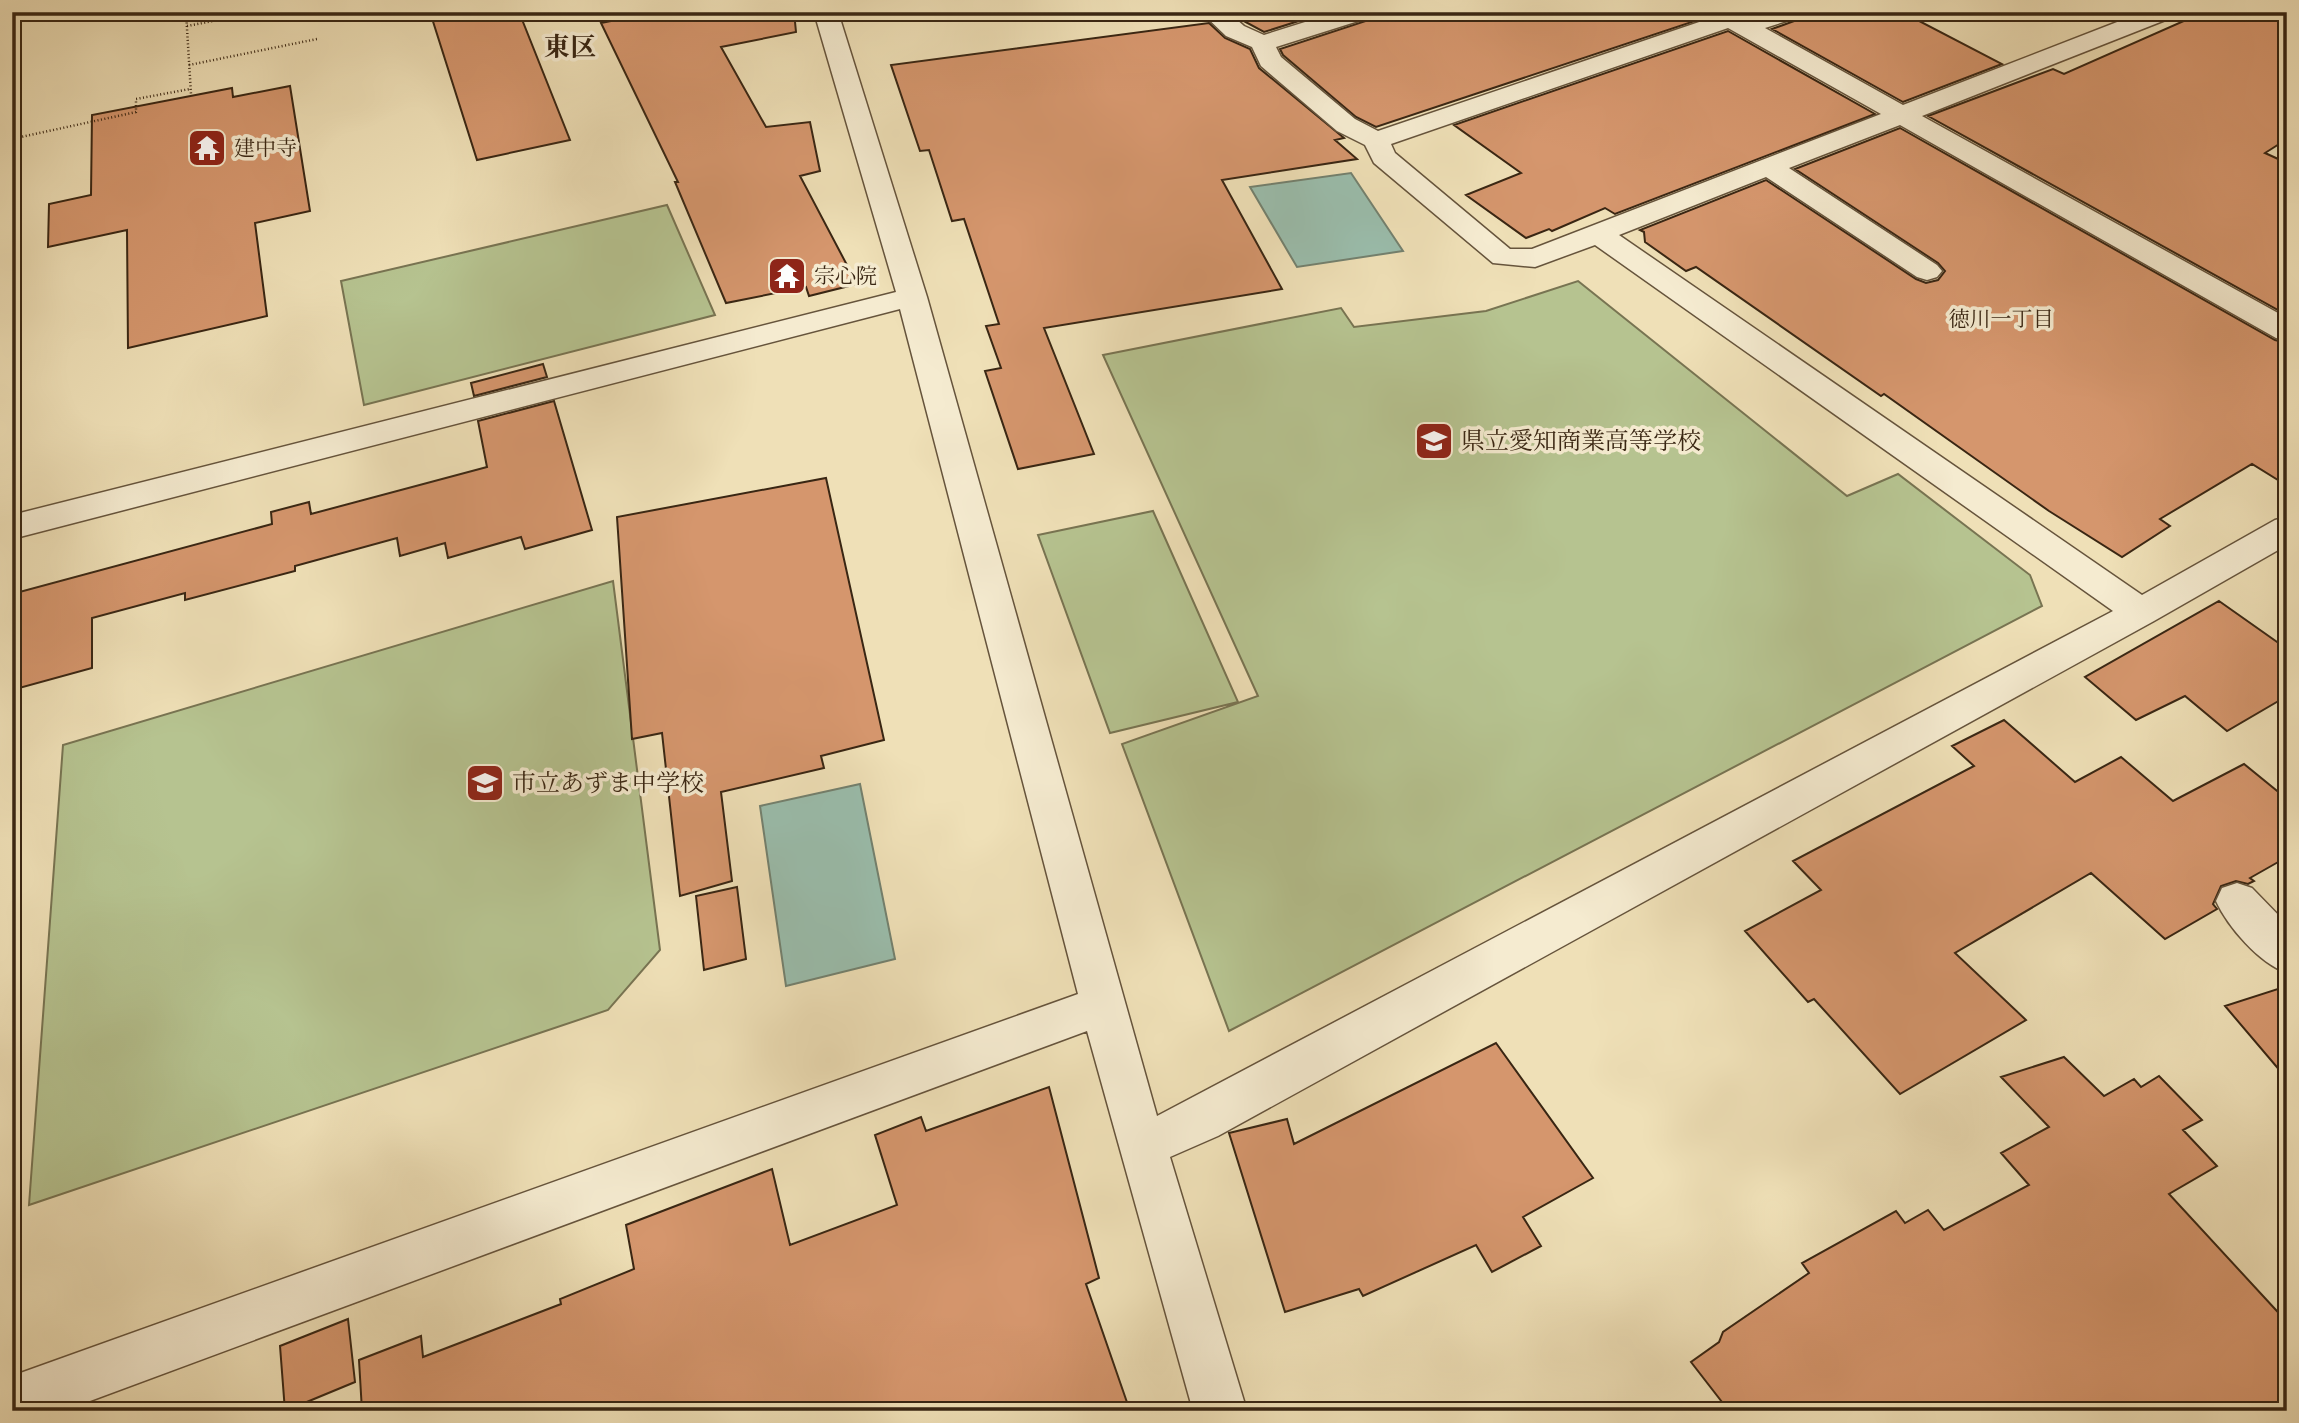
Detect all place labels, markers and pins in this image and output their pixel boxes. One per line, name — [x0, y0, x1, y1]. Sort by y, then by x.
temple icon: 建中寺 — [186, 127, 228, 169]
place label: 建中寺 — [234, 134, 297, 163]
temple icon: 宗心院 — [766, 255, 808, 297]
place label: 宗心院 — [814, 262, 877, 291]
school or university icon: 県立愛知商業高等学校 — [1413, 420, 1455, 462]
place label: 県立愛知商業高等学校 — [1461, 425, 1701, 458]
school or university icon: 市立あずま中学校 — [464, 762, 506, 804]
place label: 市立あずま中学校 — [512, 767, 704, 800]

